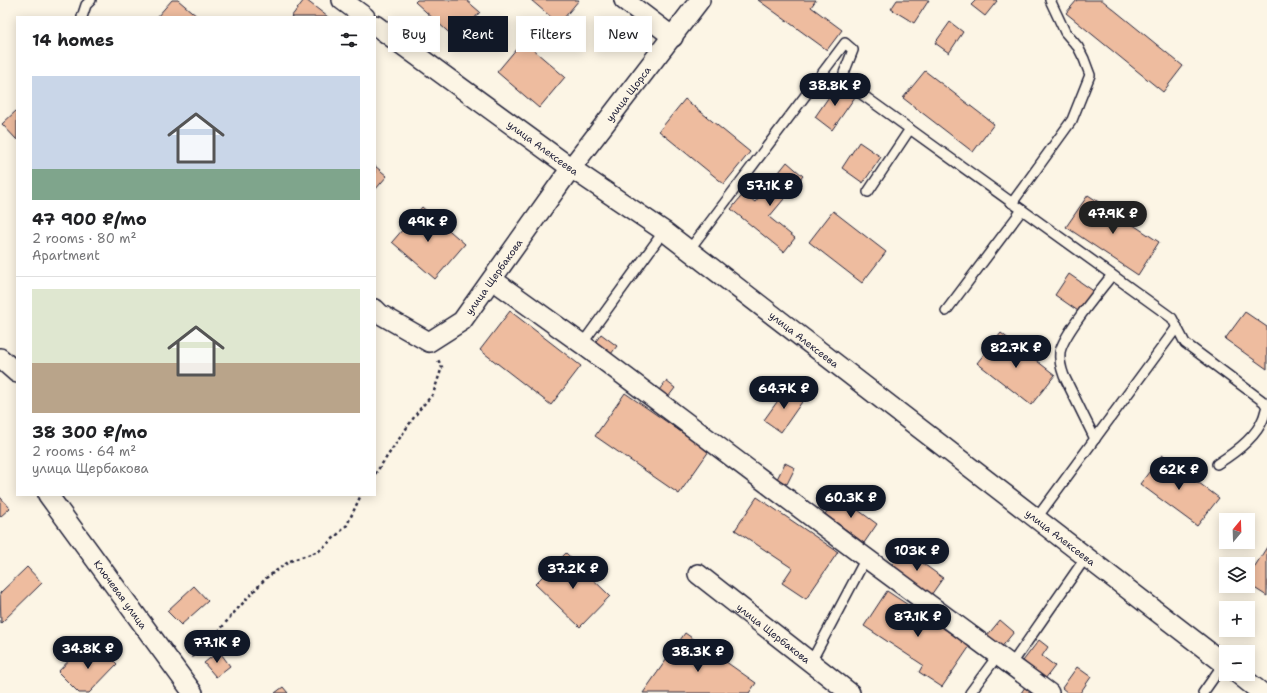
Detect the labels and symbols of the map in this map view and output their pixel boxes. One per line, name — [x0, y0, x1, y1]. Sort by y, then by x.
street label: улица Щорса — [603, 63, 654, 124]
pin: 38.8K ₽ — [798, 73, 872, 107]
street label: улица Алексеева — [505, 118, 581, 179]
pin: 57.1K ₽ — [733, 173, 807, 207]
pin: 47.9K ₽ — [1076, 201, 1150, 235]
pin: 49K ₽ — [400, 209, 456, 243]
street label: улица Щербакова — [463, 236, 526, 317]
street label: улица Алексеева — [766, 309, 842, 371]
pin: 82.7K ₽ — [979, 335, 1053, 369]
pin: 64.7K ₽ — [747, 376, 821, 410]
pin: 62K ₽ — [1151, 457, 1207, 491]
pin: 60.3K ₽ — [814, 485, 888, 519]
street label: улица Алексеева — [1023, 507, 1098, 569]
north arrow — [1219, 513, 1255, 549]
pin: 103K ₽ — [884, 538, 950, 572]
pin: 37.2K ₽ — [536, 556, 610, 590]
street label: Ключевая улица — [91, 558, 150, 632]
street label: улица Щербакова — [734, 601, 813, 667]
pin: 87.1K ₽ — [881, 604, 955, 638]
pin: 77.1K ₽ — [180, 630, 254, 664]
pin: 34.8K ₽ — [51, 636, 125, 670]
pin: 38.3K ₽ — [661, 639, 735, 673]

